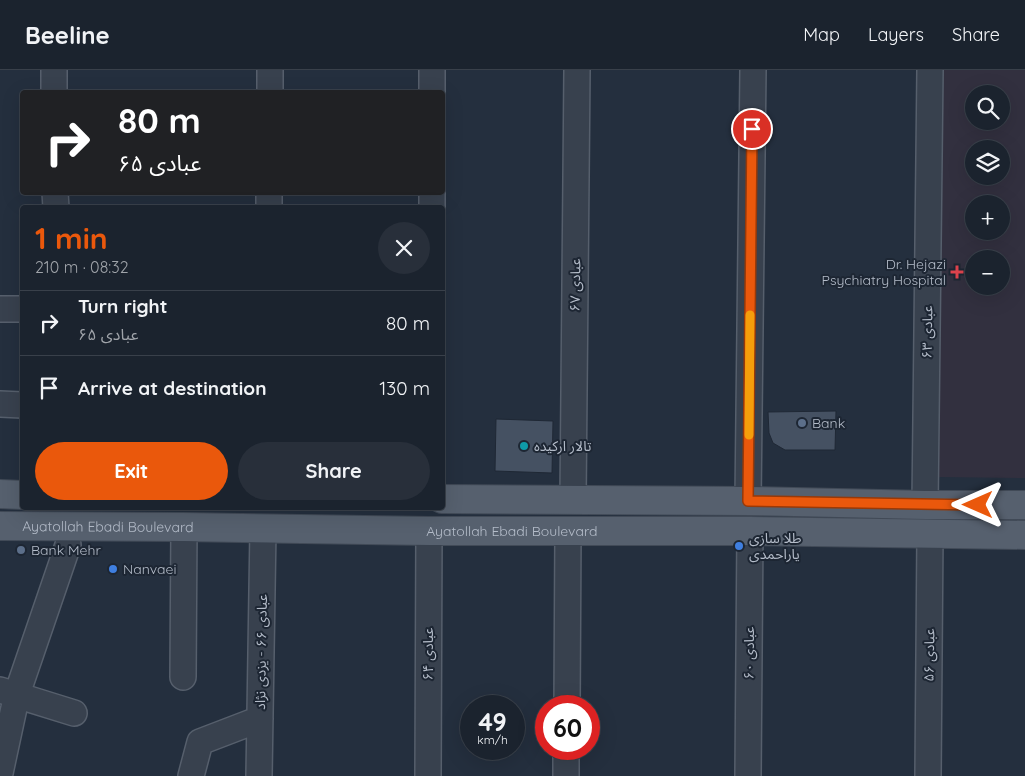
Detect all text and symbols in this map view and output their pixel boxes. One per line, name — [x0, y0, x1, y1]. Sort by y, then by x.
text: Beeline — [25, 20, 110, 50]
text: Map — [803, 23, 840, 46]
text: Layers — [868, 23, 924, 46]
text: Share — [952, 23, 1000, 46]
map controls — [965, 85, 1010, 295]
button: search — [965, 85, 1010, 130]
text: 80 m — [118, 98, 201, 142]
pin — [731, 108, 773, 150]
icon: right — [35, 110, 100, 175]
icon: arrive — [738, 115, 766, 143]
button: layers — [965, 140, 1010, 185]
text: عبادی ۶۵ — [118, 149, 201, 177]
button: + — [965, 195, 1010, 240]
text: 1 min — [35, 219, 108, 257]
button: close — [378, 222, 430, 274]
button: − — [965, 250, 1010, 295]
place label: Dr. Hejazi Psychiatry Hospital — [822, 255, 946, 289]
text: 210 m · 08:32 — [35, 257, 129, 277]
street label: عبادی ۶۷ — [566, 258, 584, 312]
marker: Dr. Hejazi Psychiatry Hospital — [950, 265, 964, 279]
text: Turn right — [78, 294, 167, 318]
street label: عبادی ۶۳ — [918, 305, 936, 359]
icon: right — [35, 309, 63, 337]
text: 80 m — [386, 311, 430, 335]
text: عبادی ۶۵ — [78, 324, 139, 344]
icon: arrive — [35, 374, 63, 402]
text: Arrive at destination — [78, 376, 267, 400]
text: 130 m — [379, 376, 430, 400]
place label: Bank — [812, 414, 845, 432]
marker: Bank — [796, 417, 808, 429]
place label: تالار ارکیده — [534, 437, 591, 455]
marker: تالار ارکیده — [518, 440, 530, 452]
button: Exit — [35, 442, 228, 500]
button: Share — [238, 442, 430, 500]
position arrow — [951, 478, 1003, 530]
street label: Ayatollah Ebadi Boulevard — [22, 517, 194, 536]
street label: Ayatollah Ebadi Boulevard — [426, 522, 598, 540]
place label: طلا سازی یاراحمدی — [749, 529, 802, 563]
marker: طلا سازی یاراحمدی — [733, 540, 745, 552]
place label: Bank Mehr — [31, 541, 101, 559]
marker: Bank Mehr — [15, 544, 27, 556]
place label: Nanvaei — [123, 560, 176, 578]
marker: Nanvaei — [107, 563, 119, 575]
street label: عبادی ۶۶ - یزدی نژاد — [251, 594, 271, 710]
street label: عبادی ۶۰ — [740, 626, 758, 680]
street label: عبادی ۶۴ — [419, 627, 437, 681]
street label: عبادی ۵۶ — [920, 628, 938, 682]
speed limit sign: 60 — [535, 695, 600, 760]
text: 49 — [478, 706, 507, 737]
text: km/h — [477, 732, 508, 747]

